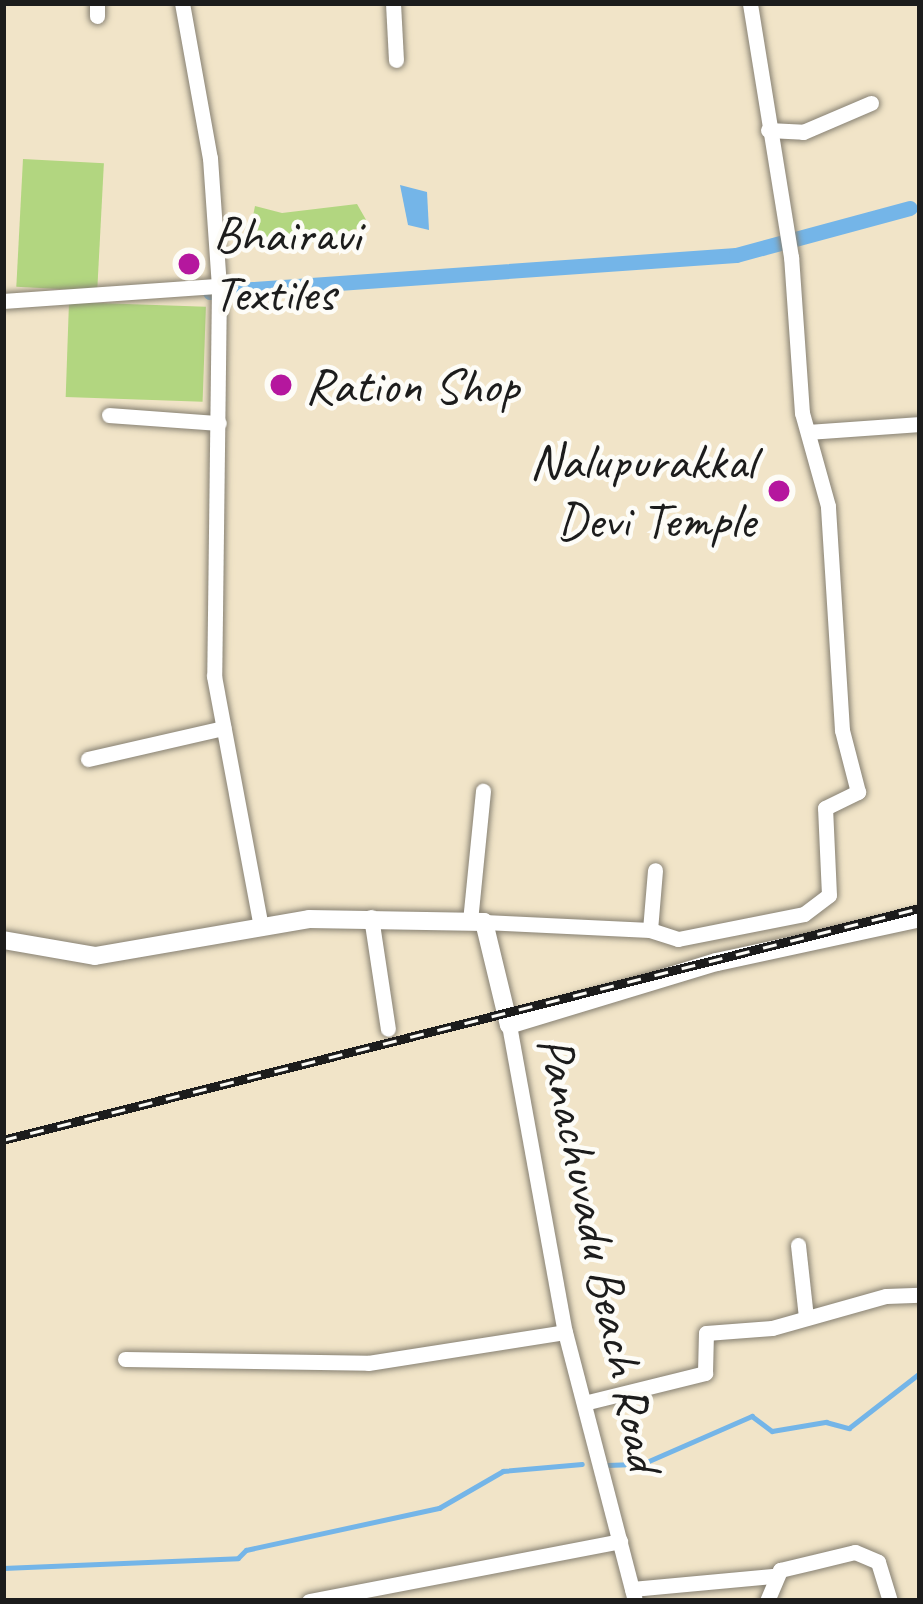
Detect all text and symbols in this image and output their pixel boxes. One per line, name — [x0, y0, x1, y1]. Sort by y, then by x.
place label: Bhairavi Textiles — [213, 204, 361, 324]
marker: Bhairavi Textiles — [176, 251, 202, 277]
place label: Ration Shop — [305, 354, 521, 416]
marker: Ration Shop — [268, 372, 294, 398]
place label: Nalupurakkal Devi Temple — [530, 431, 755, 551]
marker: Nalupurakkal Devi Temple — [766, 478, 792, 504]
street label: Panachuvadu Beach Road — [524, 1032, 676, 1474]

